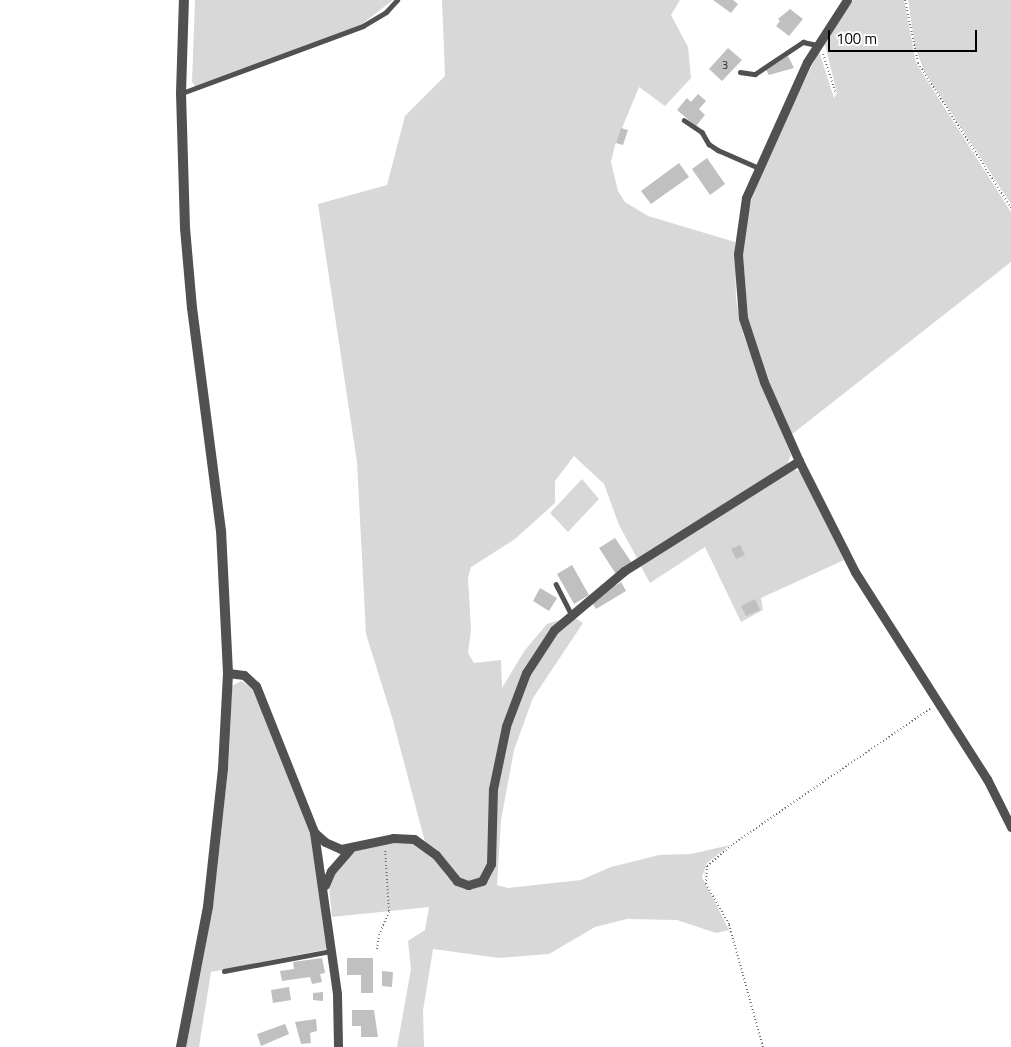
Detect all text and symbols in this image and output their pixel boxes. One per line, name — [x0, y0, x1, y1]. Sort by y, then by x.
scale bar — [831, 20, 980, 52]
text: 100 m — [836, 27, 877, 50]
house number: 3 — [722, 58, 728, 72]

